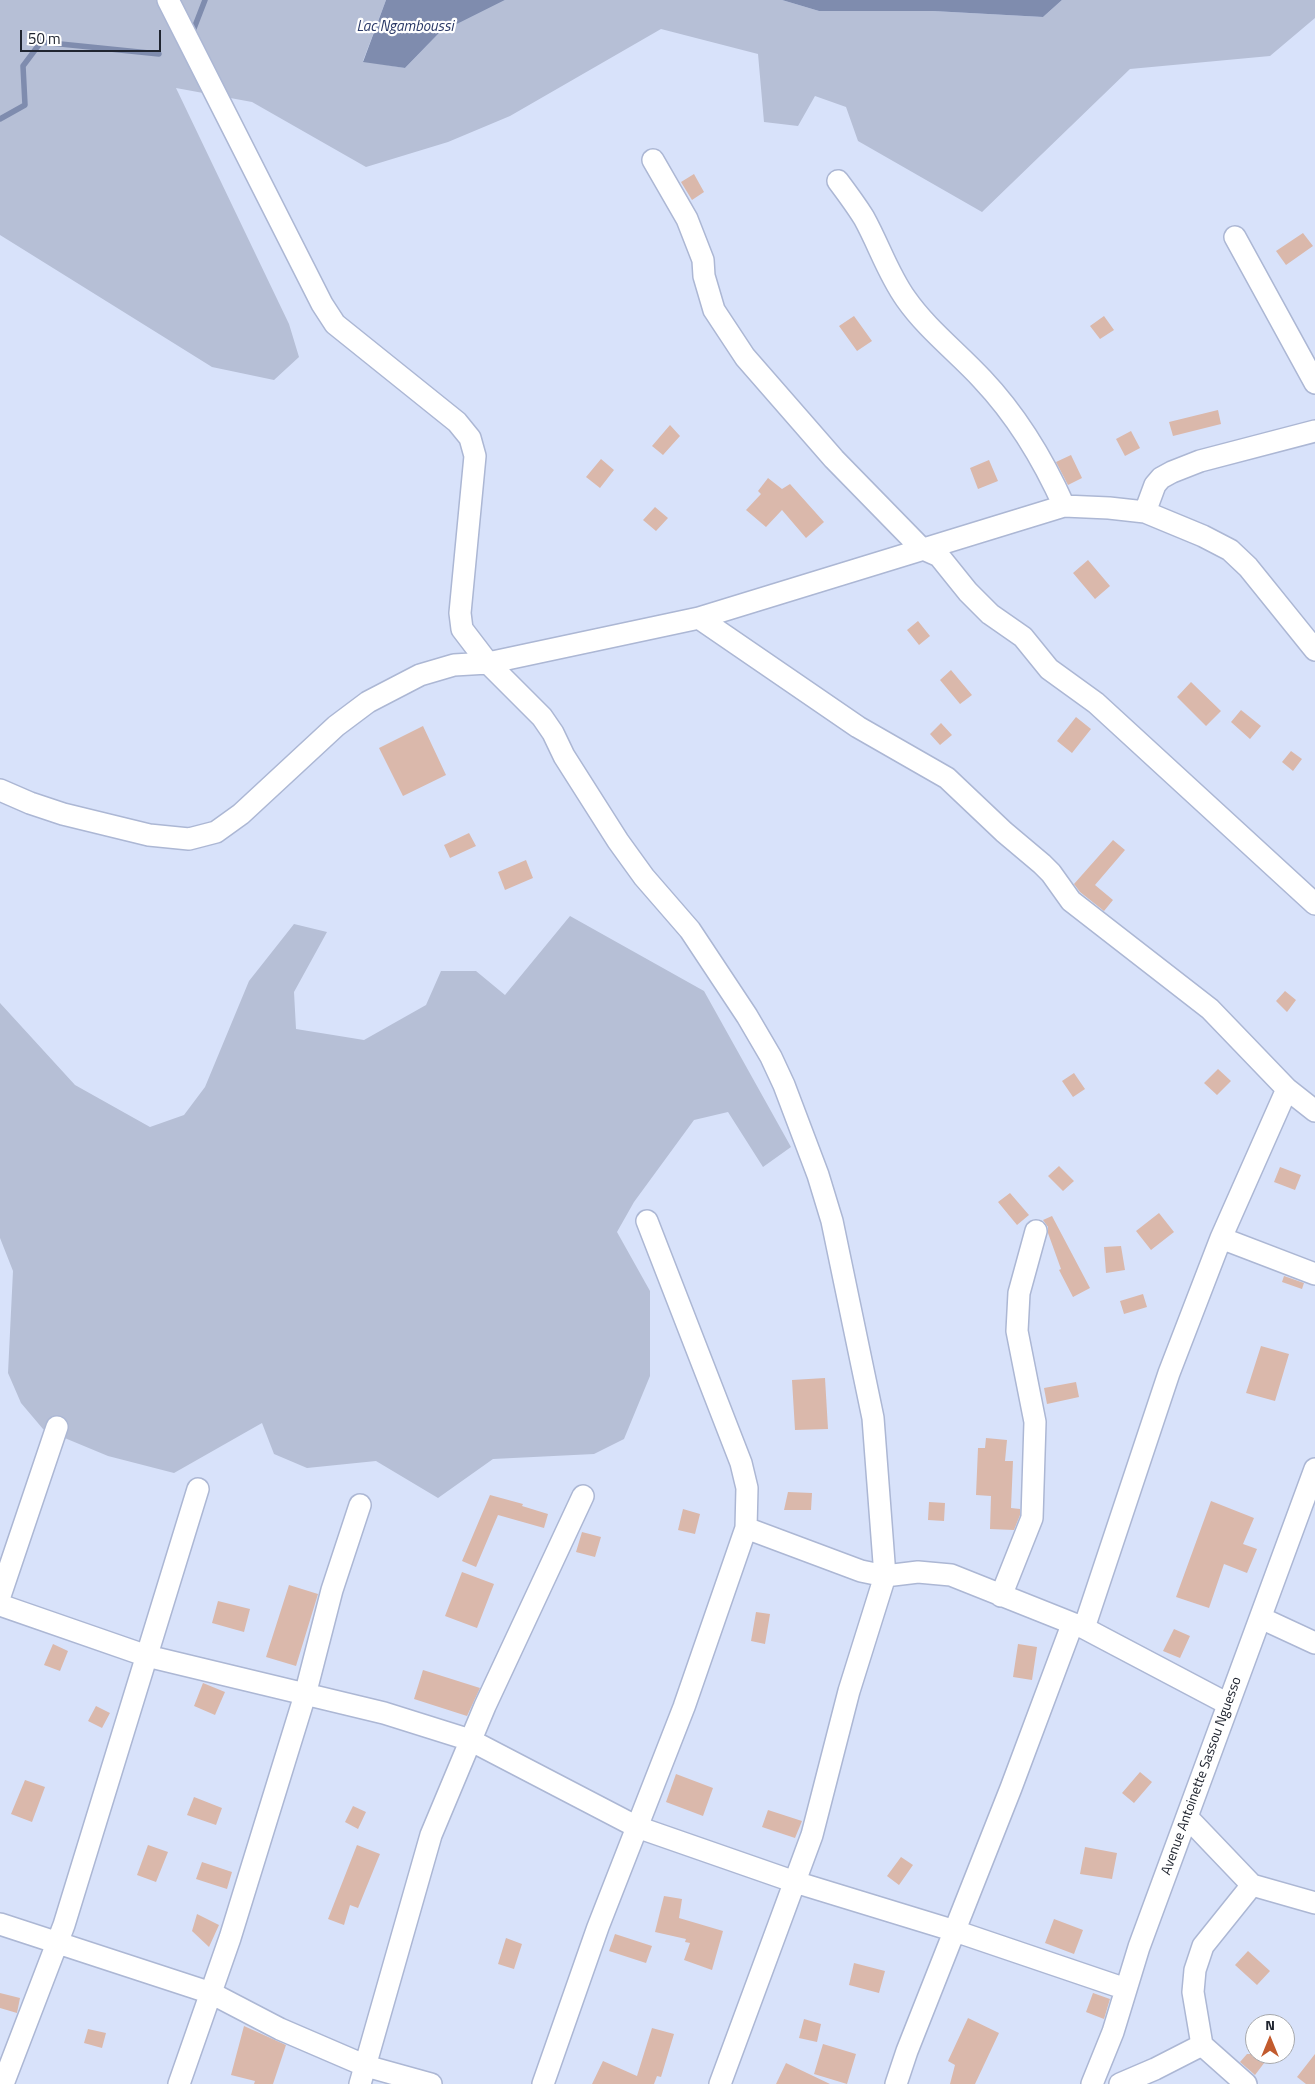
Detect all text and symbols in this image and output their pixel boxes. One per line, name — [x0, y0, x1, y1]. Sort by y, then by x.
water label: Lac Ngamboussi — [356, 18, 454, 36]
scale bar — [22, 20, 164, 52]
text: 50 m — [28, 27, 61, 50]
street label: Avenue Antoinette Sassou Nguesso — [1158, 1675, 1246, 1877]
north arrow — [1245, 2014, 1295, 2064]
text: N — [1265, 2014, 1275, 2035]

